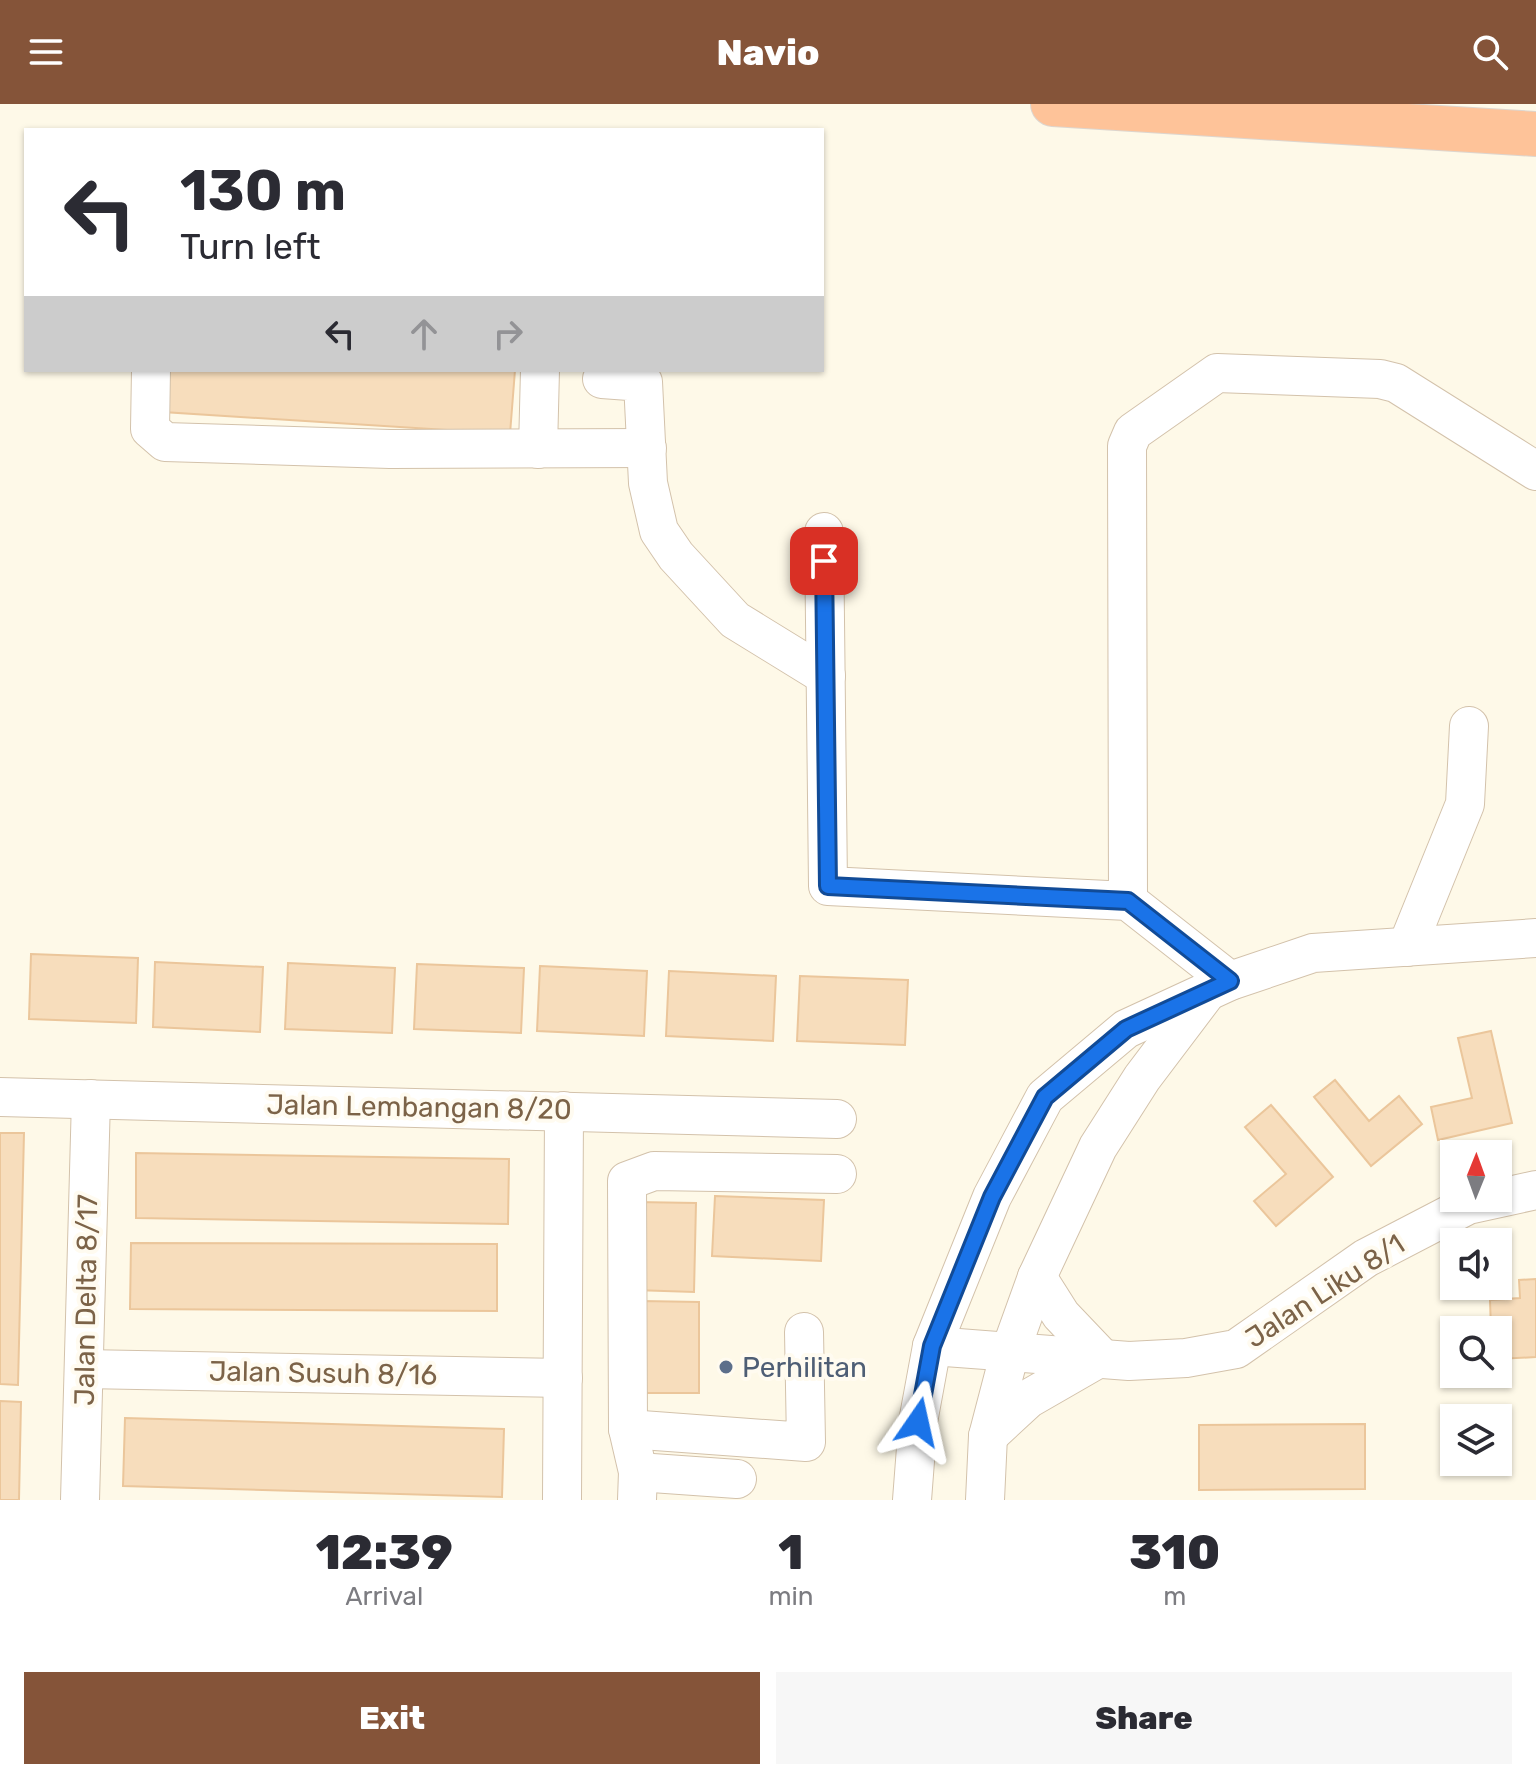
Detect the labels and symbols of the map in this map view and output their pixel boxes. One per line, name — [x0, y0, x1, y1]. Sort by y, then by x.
pin — [790, 527, 858, 595]
street label: Jalan Lembangan 8/20 — [266, 1088, 572, 1126]
north arrow — [1440, 1140, 1512, 1212]
street label: Jalan Delta 8/17 — [68, 1194, 104, 1406]
street label: Jalan Liku 8/1 — [1239, 1227, 1411, 1355]
place label: Perhilitan — [742, 1351, 867, 1384]
street label: Jalan Susuh 8/16 — [209, 1355, 437, 1391]
marker: Perhilitan — [717, 1358, 735, 1376]
position arrow — [876, 1380, 960, 1464]

